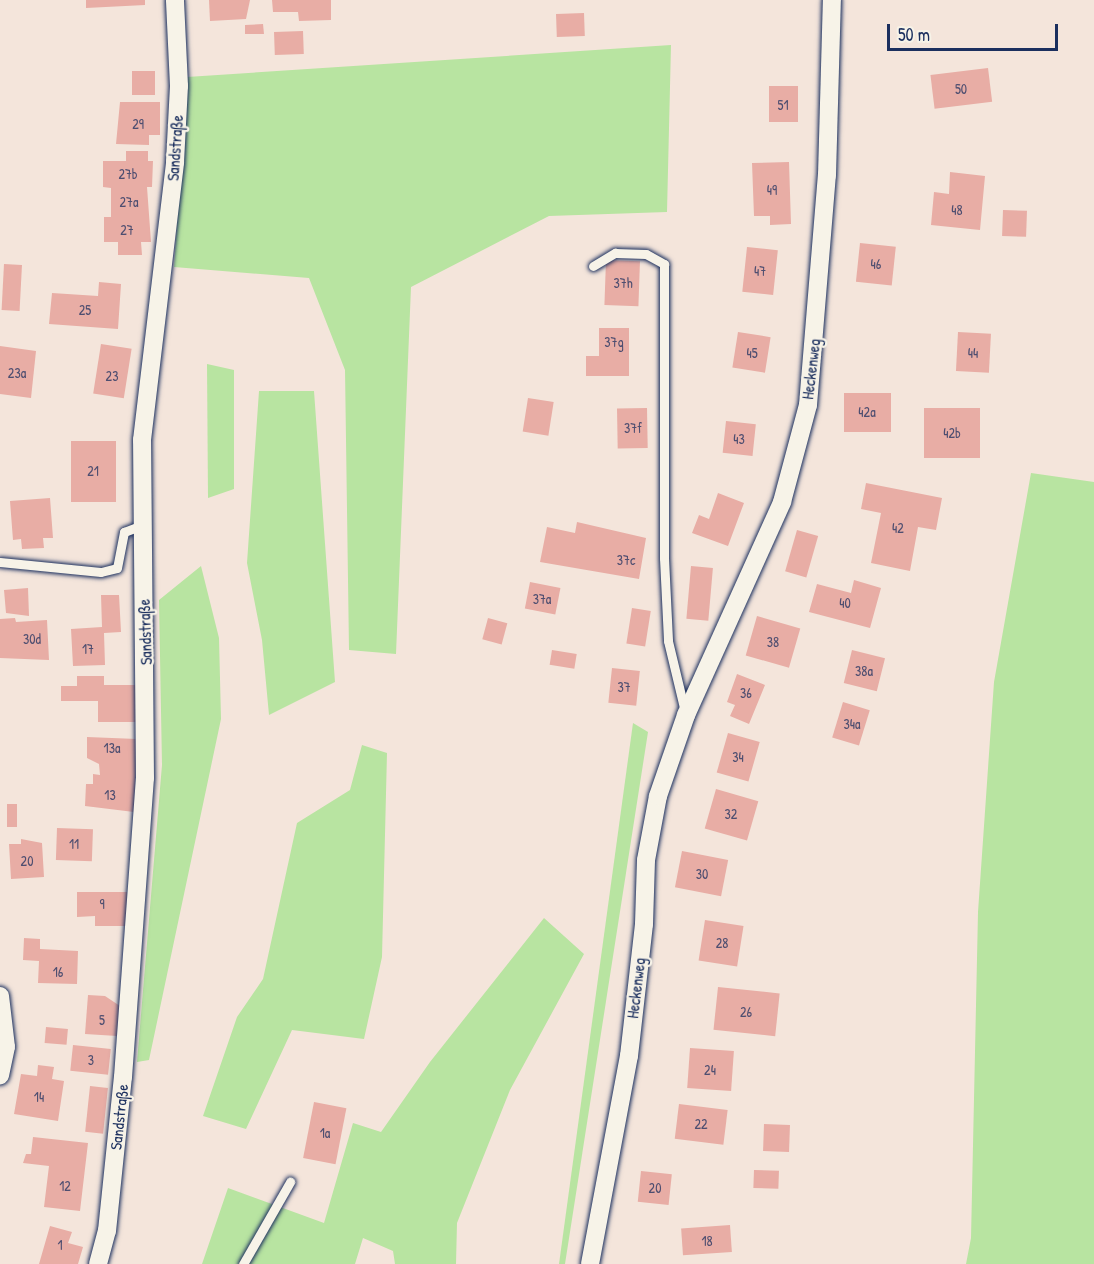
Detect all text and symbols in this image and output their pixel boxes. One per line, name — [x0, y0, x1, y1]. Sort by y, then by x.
scale bar — [890, 12, 1061, 50]
text: 50 m — [898, 22, 930, 47]
house number: 50 — [955, 81, 967, 97]
house number: 51 — [777, 97, 789, 113]
street label: Sandstraße — [163, 114, 187, 182]
house number: 29 — [132, 116, 144, 132]
house number: 27b — [118, 166, 138, 182]
house number: 49 — [767, 182, 777, 198]
house number: 27a — [120, 194, 138, 210]
house number: 48 — [951, 202, 963, 218]
house number: 27 — [120, 222, 134, 238]
house number: 46 — [871, 256, 881, 272]
house number: 47 — [754, 263, 766, 279]
house number: 37h — [613, 275, 633, 291]
house number: 25 — [79, 302, 91, 318]
house number: 37g — [604, 334, 624, 350]
street label: Heckenweg — [798, 337, 824, 401]
house number: 45 — [746, 345, 758, 361]
house number: 44 — [968, 345, 978, 361]
house number: 23a — [8, 365, 26, 381]
house number: 23 — [106, 368, 118, 384]
house number: 42a — [858, 404, 876, 420]
house number: 37f — [624, 420, 642, 436]
house number: 42b — [943, 425, 961, 441]
house number: 43 — [733, 431, 745, 447]
house number: 21 — [87, 463, 99, 479]
house number: 42 — [892, 520, 904, 536]
house number: 37c — [617, 552, 635, 568]
house number: 37a — [533, 591, 551, 607]
house number: 40 — [839, 595, 851, 611]
street label: Sandstraße — [134, 599, 156, 665]
house number: 30d — [23, 631, 41, 647]
house number: 38 — [767, 634, 779, 650]
house number: 17 — [82, 641, 94, 657]
house number: 38a — [855, 663, 873, 679]
house number: 37 — [617, 679, 631, 695]
house number: 36 — [740, 685, 752, 701]
house number: 34a — [843, 716, 861, 732]
house number: 13a — [104, 740, 120, 756]
house number: 34 — [732, 749, 744, 765]
house number: 13 — [104, 787, 116, 803]
house number: 32 — [725, 806, 737, 822]
house number: 11 — [69, 836, 79, 852]
house number: 20 — [21, 853, 33, 869]
house number: 30 — [696, 866, 708, 882]
house number: 9 — [99, 896, 105, 912]
house number: 28 — [716, 935, 728, 951]
street label: Heckenweg — [623, 956, 649, 1020]
house number: 16 — [53, 964, 63, 980]
house number: 26 — [740, 1004, 752, 1020]
house number: 5 — [99, 1012, 105, 1028]
house number: 3 — [88, 1052, 94, 1068]
house number: 24 — [704, 1062, 716, 1078]
street label: Sandstraße — [106, 1083, 132, 1151]
house number: 14 — [34, 1089, 44, 1105]
house number: 22 — [694, 1116, 708, 1132]
house number: 1a — [320, 1125, 330, 1141]
house number: 12 — [59, 1178, 71, 1194]
house number: 20 — [649, 1180, 661, 1196]
house number: 18 — [701, 1233, 713, 1249]
house number: 1 — [57, 1237, 63, 1253]

